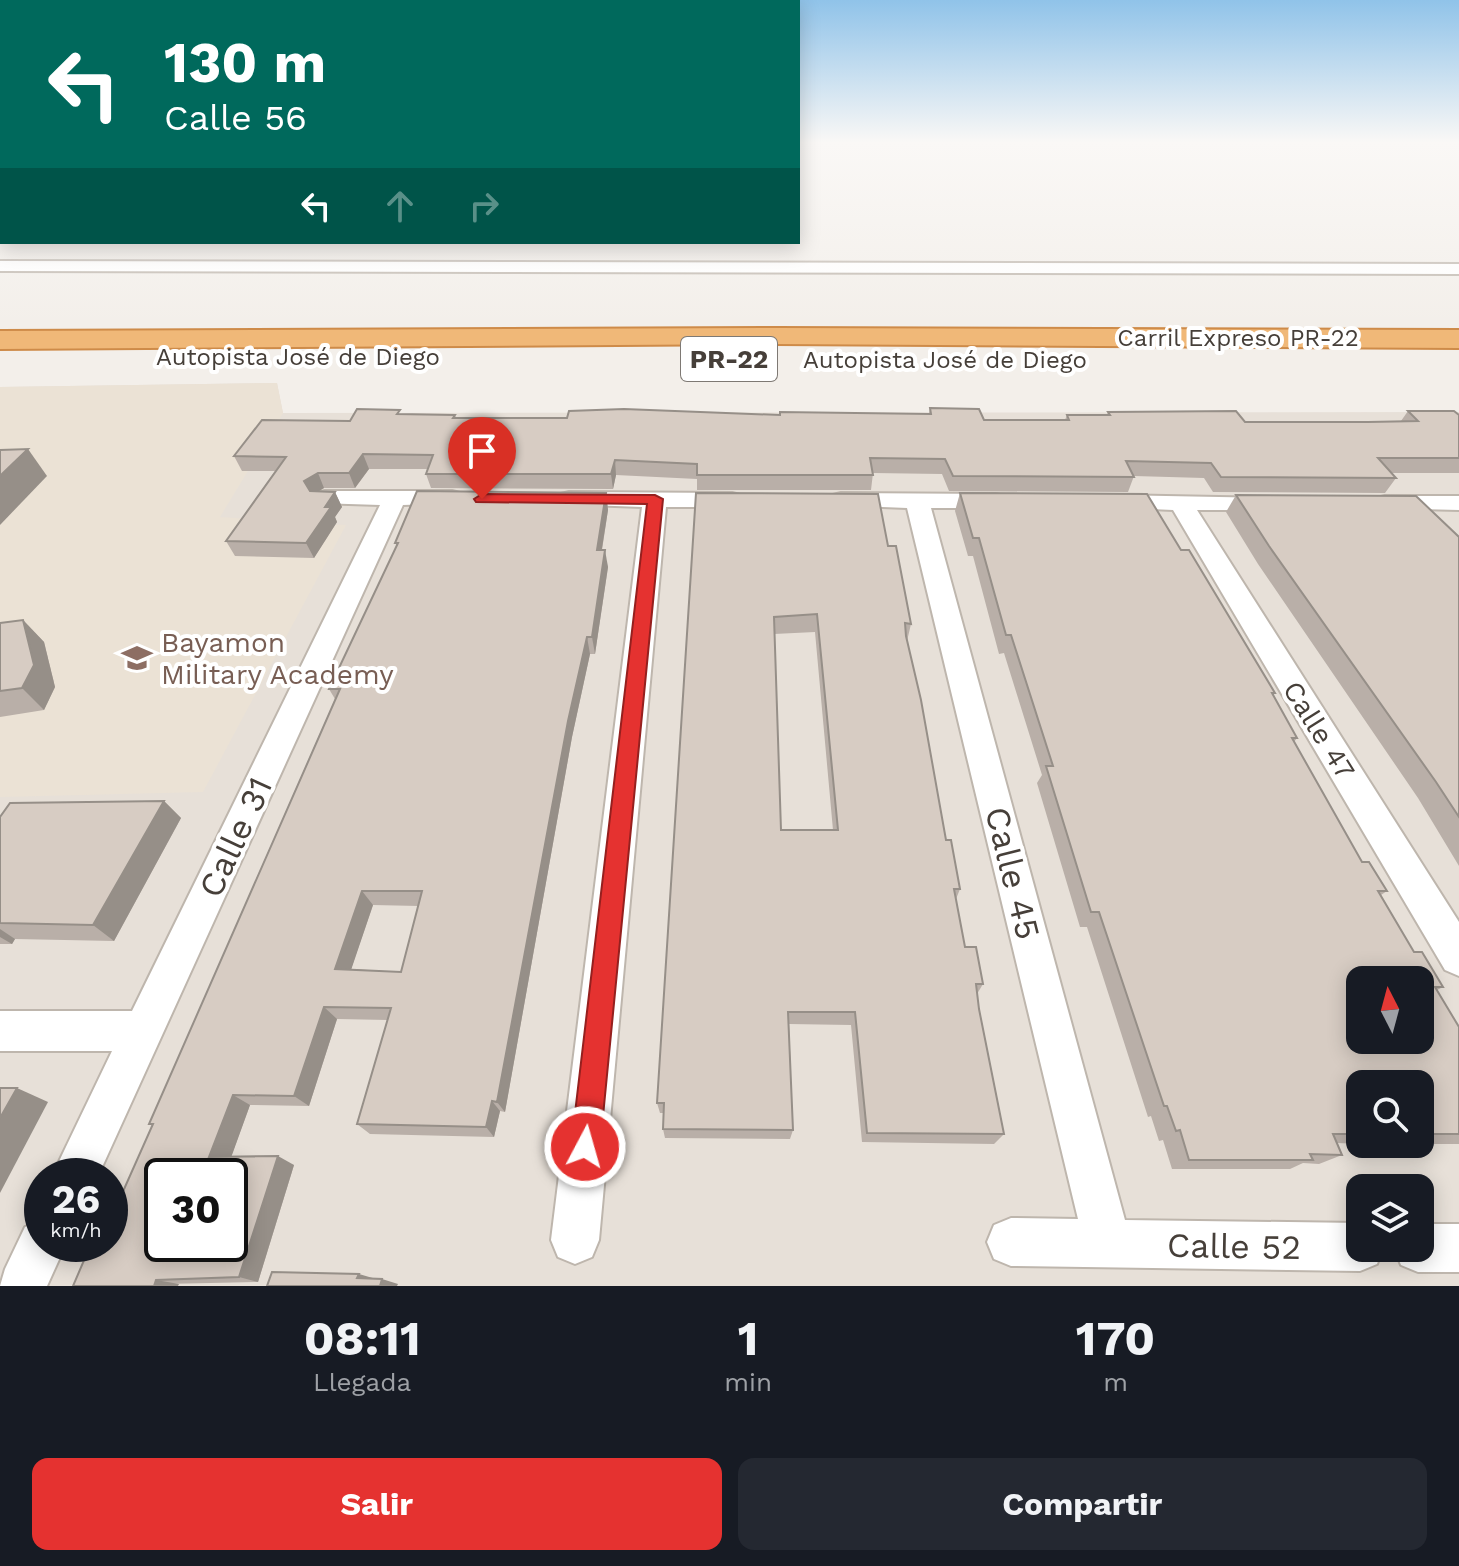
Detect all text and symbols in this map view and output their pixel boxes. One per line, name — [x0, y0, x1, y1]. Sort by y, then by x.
text: 130 m — [164, 30, 326, 96]
icon: left — [32, 32, 136, 136]
text: Calle 56 — [164, 97, 307, 139]
icon: left — [294, 184, 338, 228]
icon: ahead — [378, 184, 422, 228]
icon: right — [462, 184, 506, 228]
street label: Carril Expreso PR-22 — [1117, 324, 1359, 352]
road number: PR-22 — [681, 337, 777, 381]
street label: Autopista José de Diego — [156, 343, 440, 371]
street label: Autopista José de Diego — [803, 346, 1087, 374]
pin — [448, 417, 516, 499]
icon: arrive — [460, 429, 504, 473]
place label: Bayamon Military Academy — [161, 626, 394, 691]
school or university icon: Bayamon Military Academy — [120, 641, 154, 675]
street label: Calle 47 — [1276, 675, 1362, 785]
street label: Calle 31 — [190, 771, 280, 903]
street label: Calle 45 — [977, 803, 1049, 943]
north arrow — [1346, 966, 1434, 1054]
map controls — [1346, 966, 1434, 1262]
button: search — [1346, 1070, 1434, 1158]
position arrow — [543, 1105, 627, 1189]
speed limit sign: 30 — [144, 1158, 248, 1262]
button: layers — [1346, 1174, 1434, 1262]
text: 26 — [52, 1176, 100, 1223]
text: km/h — [50, 1218, 102, 1242]
street label: Calle 52 — [1167, 1225, 1301, 1267]
text: 08:11 — [304, 1310, 421, 1367]
text: 1 — [738, 1310, 759, 1367]
text: 170 — [1076, 1310, 1155, 1367]
text: Llegada — [313, 1367, 411, 1397]
text: min — [724, 1367, 772, 1397]
text: m — [1103, 1367, 1128, 1397]
button: Salir — [32, 1458, 722, 1550]
button: Compartir — [738, 1458, 1427, 1550]

